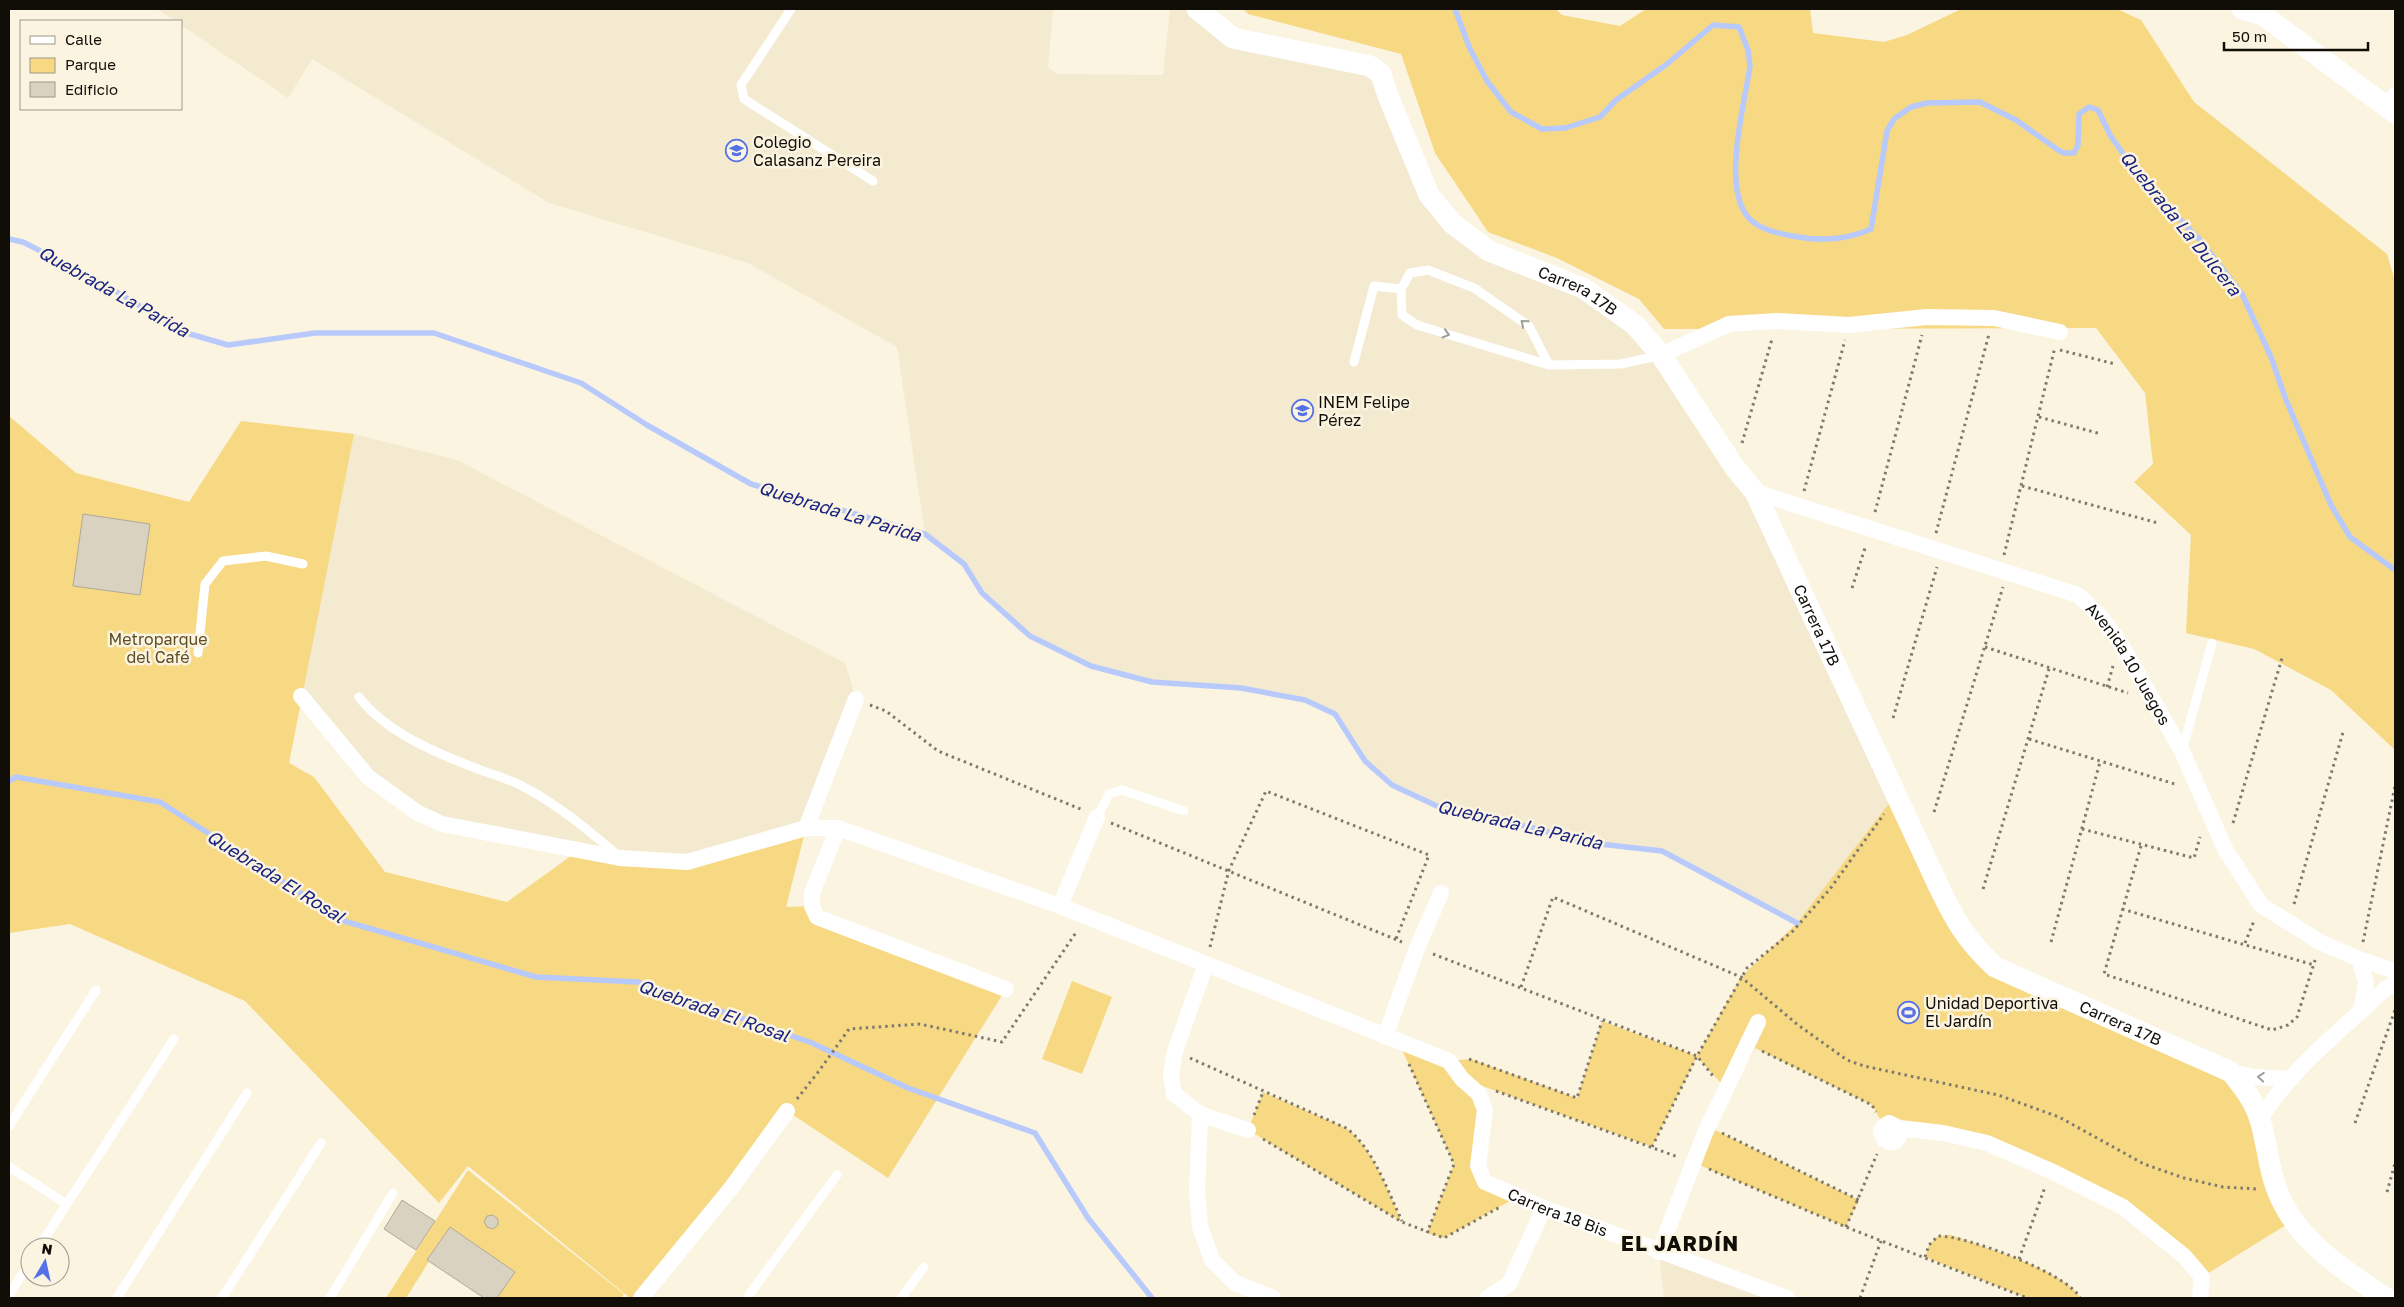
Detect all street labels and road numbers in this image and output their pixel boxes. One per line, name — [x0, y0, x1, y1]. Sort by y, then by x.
street label: Carrera 17B — [1535, 261, 1622, 320]
street label: Carrera 17B — [1789, 581, 1844, 669]
street label: Avenida 10 Juegos — [2082, 598, 2175, 729]
street label: Carrera 17B — [2076, 996, 2165, 1050]
street label: Carrera 18 Bis — [1505, 1183, 1611, 1241]

